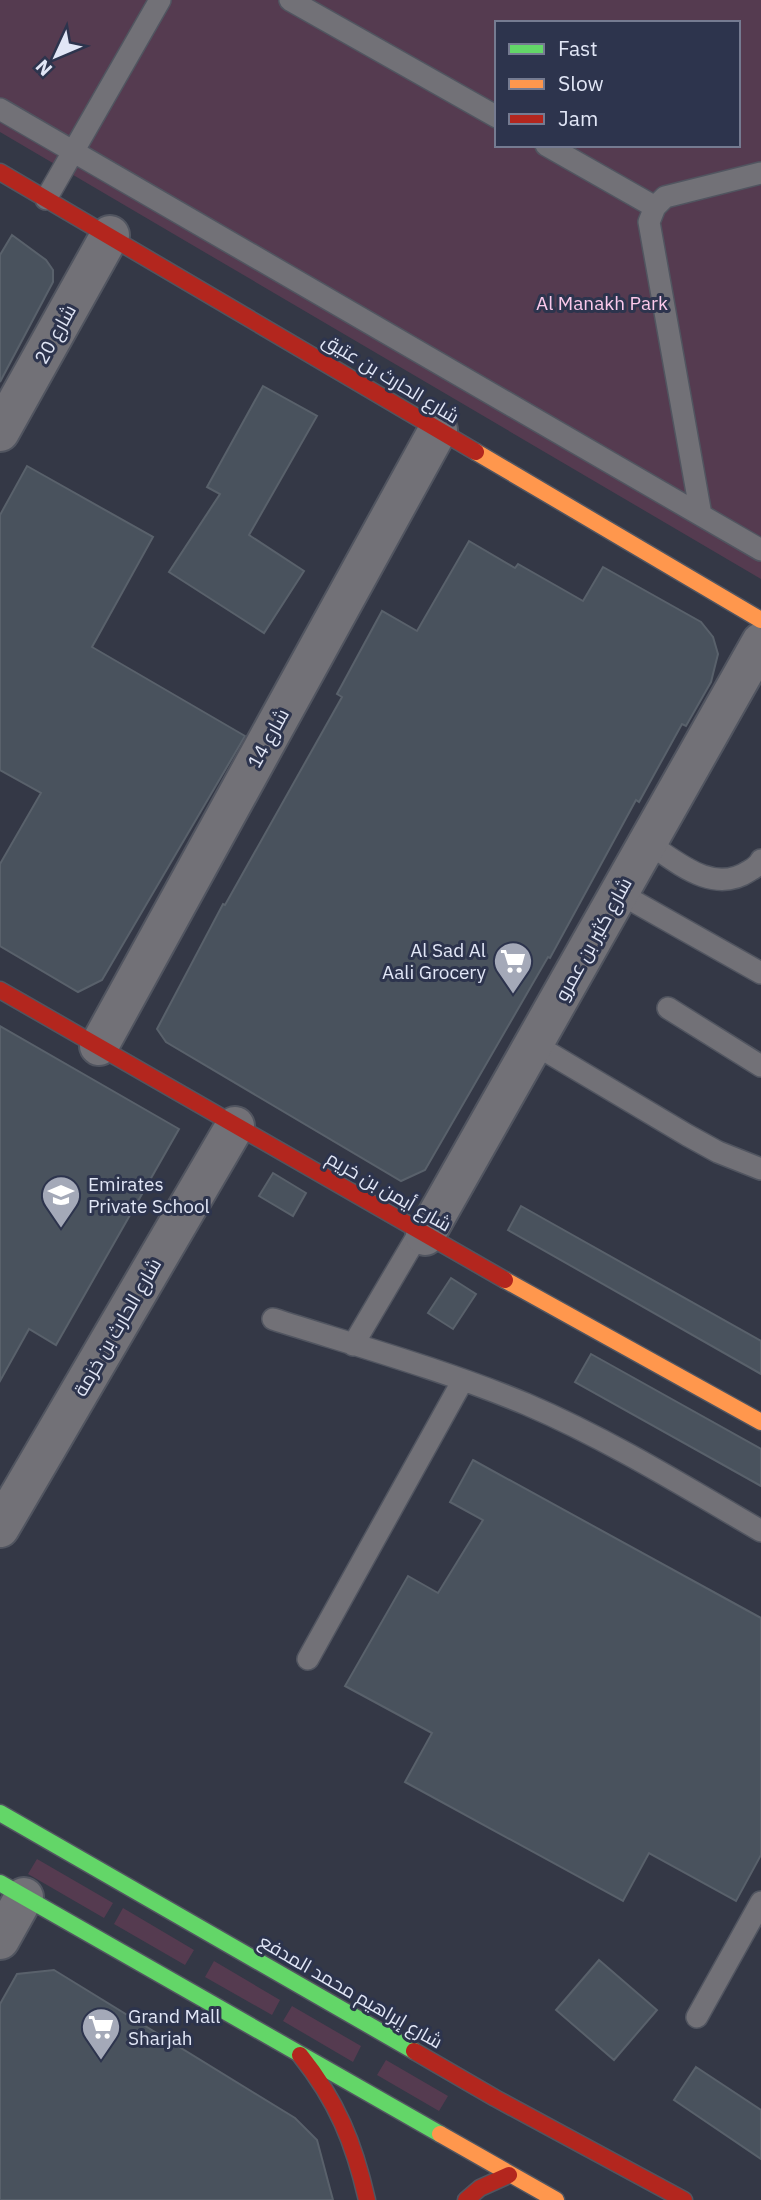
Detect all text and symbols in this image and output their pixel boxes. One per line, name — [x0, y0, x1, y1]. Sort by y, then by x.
north arrow — [21, 21, 91, 91]
legend — [495, 21, 740, 147]
text: Fast — [558, 34, 598, 62]
text: N — [30, 55, 57, 81]
text: Slow — [558, 69, 604, 97]
text: Jam — [558, 104, 598, 132]
park label: Al Manakh Park — [536, 291, 668, 315]
street label: شارع 20 — [29, 300, 83, 369]
street label: شارع الحارث بن عتيق — [317, 328, 464, 430]
street label: شارع 14 — [242, 704, 296, 773]
street label: شارع كثير بن عمرو — [549, 873, 639, 1006]
place label: Al Sad Al Aali Grocery — [382, 938, 487, 984]
supermarket icon: Al Sad Al Aali Grocery — [492, 940, 534, 995]
street label: شارع أيمن بن خريم — [321, 1146, 456, 1238]
place label: Emirates Private School — [88, 1172, 210, 1218]
school or university icon: Emirates Private School — [40, 1174, 82, 1229]
street label: شارع الحارث بن خزمة — [68, 1254, 168, 1401]
street label: شارع إبراهيم محمد المدفع — [254, 1929, 447, 2055]
place label: Grand Mall Sharjah — [128, 2004, 220, 2050]
supermarket icon: Grand Mall Sharjah — [80, 2006, 122, 2061]

